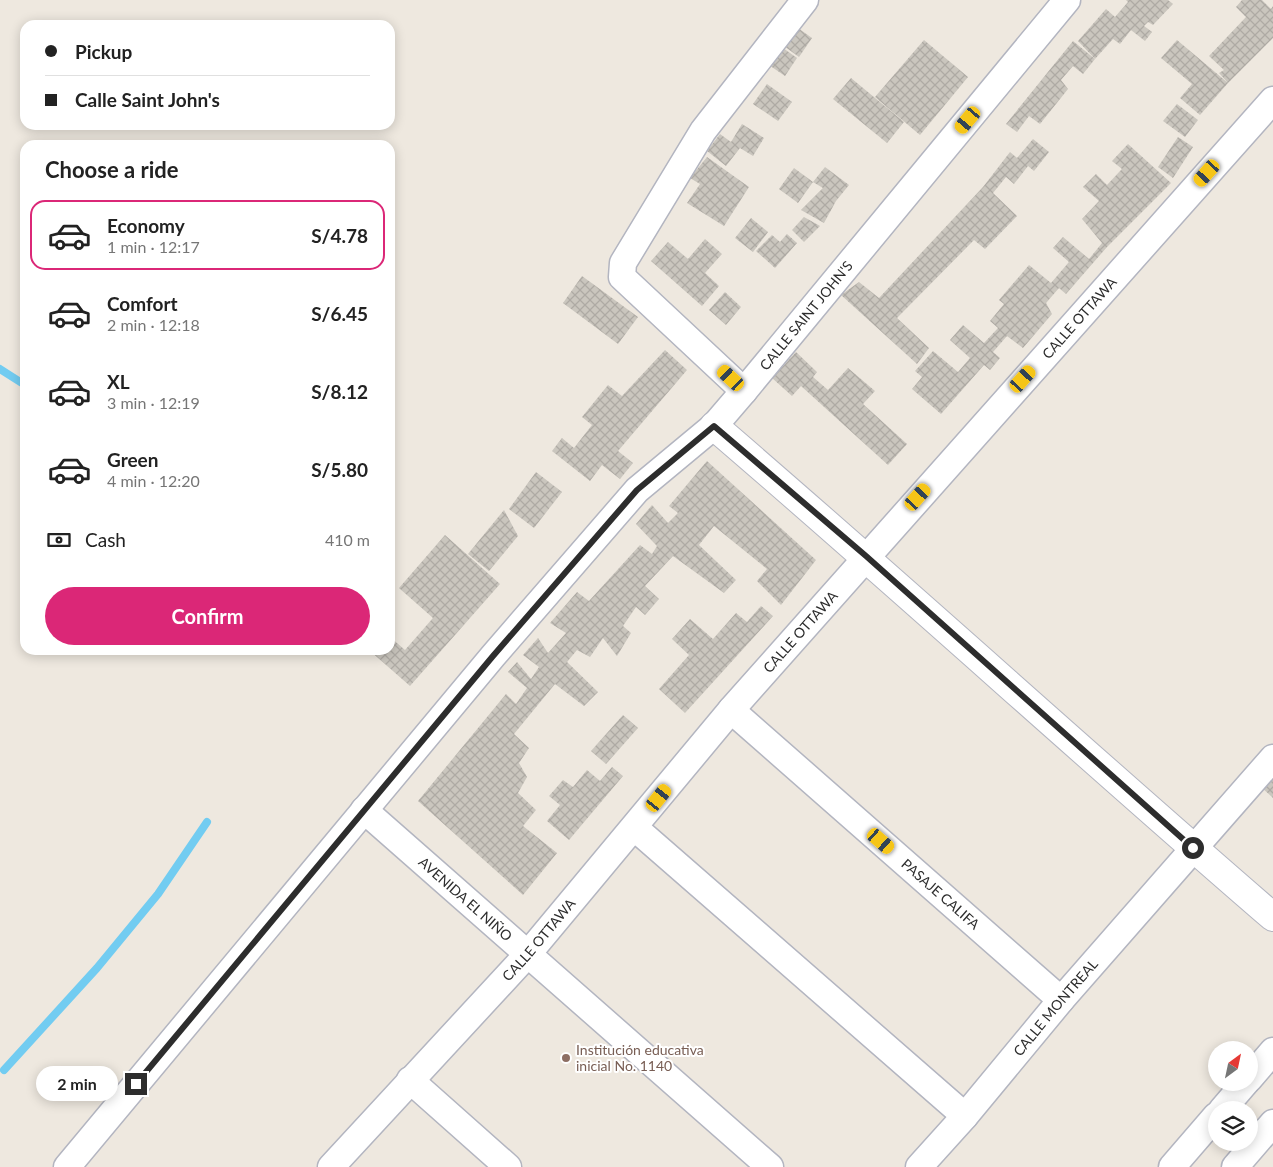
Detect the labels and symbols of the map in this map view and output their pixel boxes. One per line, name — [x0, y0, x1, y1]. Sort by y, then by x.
car — [952, 104, 983, 136]
car — [1191, 157, 1222, 189]
street label: CALLE SAINT JOHN'S — [756, 257, 856, 373]
street label: CALLE OTTAWA — [1038, 273, 1120, 362]
car — [714, 362, 747, 394]
car — [1007, 363, 1038, 395]
car — [902, 481, 933, 513]
street label: CALLE OTTAWA — [759, 587, 841, 676]
car — [643, 782, 674, 814]
car — [864, 825, 897, 857]
route start — [1182, 837, 1204, 859]
street label: AVENIDA EL NIÑO — [415, 853, 516, 944]
street label: PASAJE CALIFA — [898, 855, 984, 933]
street label: CALLE OTTAWA — [498, 894, 579, 984]
street label: CALLE MONTREAL — [1009, 955, 1101, 1059]
place label: Institución educativa inicial No. 1140 — [576, 1041, 704, 1074]
north arrow — [1208, 1041, 1258, 1091]
marker: Institución educativa inicial No. 1140 — [560, 1052, 572, 1064]
callout: 2 min — [36, 1066, 118, 1102]
route end — [125, 1073, 147, 1095]

